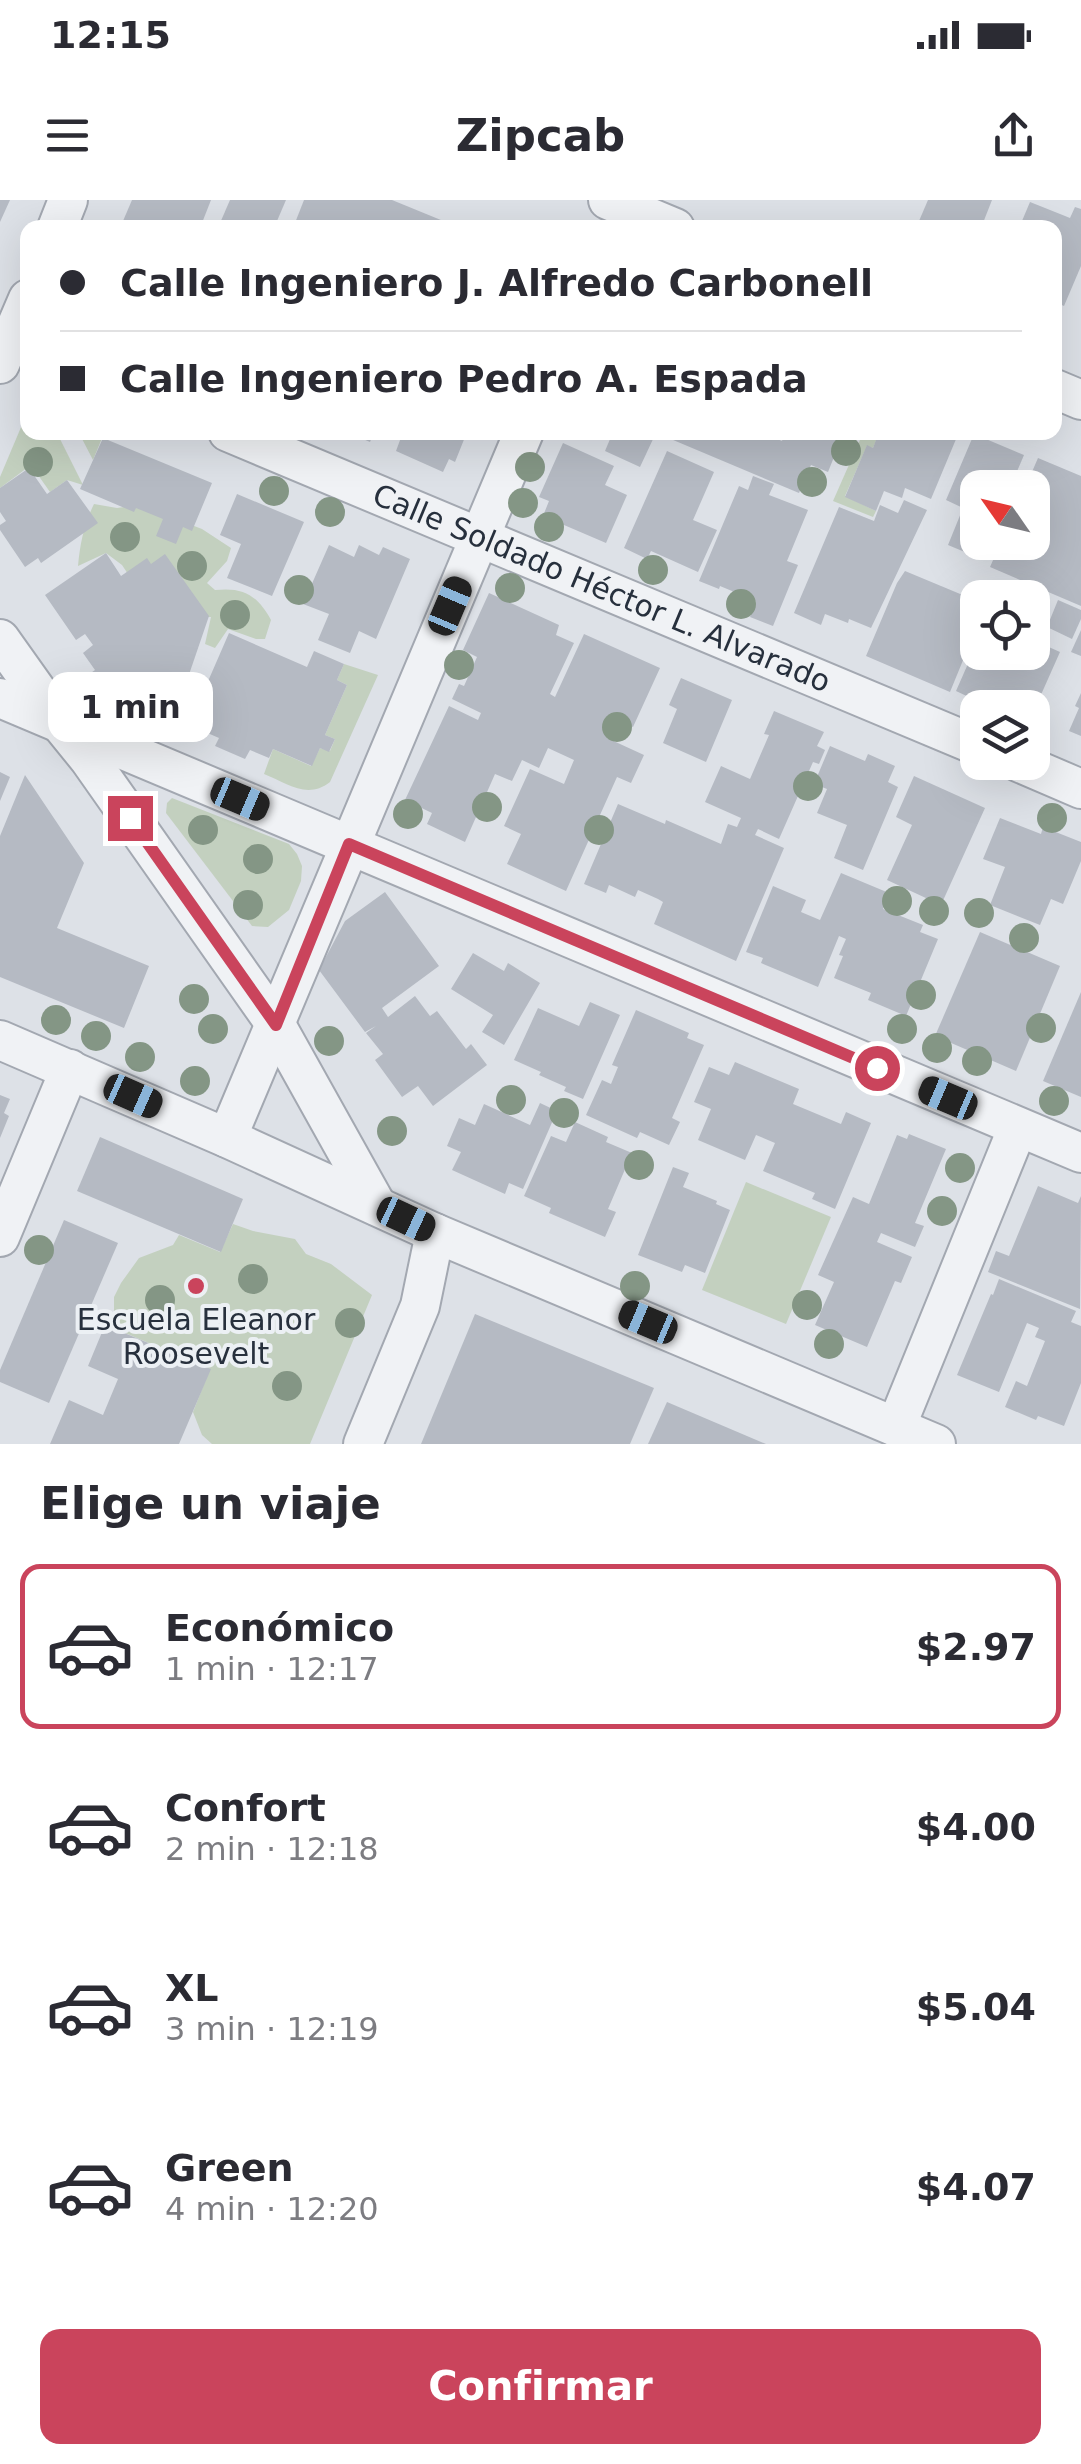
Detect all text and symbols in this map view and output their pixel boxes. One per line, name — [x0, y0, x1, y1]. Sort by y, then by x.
text: 12:15 — [50, 13, 171, 57]
icon: menu — [40, 108, 95, 163]
icon: share — [986, 108, 1041, 163]
text: Zipcab — [456, 109, 625, 162]
text: Calle Ingeniero J. Alfredo Carbonell — [120, 261, 873, 305]
text: Calle Ingeniero Pedro A. Espada — [120, 357, 808, 401]
north arrow — [960, 470, 1050, 560]
map controls — [960, 470, 1050, 780]
street label: Calle Soldado Héctor L. Alvarado — [368, 477, 836, 699]
car — [424, 573, 476, 639]
button: locate — [960, 580, 1050, 670]
callout: 1 min — [48, 673, 212, 743]
text: 1 min — [80, 688, 181, 726]
button: layers — [960, 690, 1050, 780]
car — [207, 773, 273, 825]
route end — [108, 796, 153, 841]
route start — [855, 1046, 900, 1091]
car — [99, 1070, 167, 1122]
car — [915, 1072, 981, 1124]
car — [372, 1193, 440, 1245]
marker: Escuela Eleanor Roosevelt — [185, 1275, 207, 1297]
car — [615, 1296, 681, 1348]
place label: Escuela Eleanor Roosevelt — [77, 1302, 316, 1371]
text: Elige un viaje — [40, 1477, 381, 1530]
icon: car — [45, 1602, 135, 1692]
text: Económico — [165, 1606, 394, 1650]
text: $2.97 — [916, 1625, 1036, 1669]
text: 1 min · 12:17 — [165, 1650, 379, 1688]
icon: car — [45, 1782, 135, 1872]
text: Confort — [165, 1786, 326, 1830]
text: $4.00 — [916, 1805, 1036, 1849]
text: 2 min · 12:18 — [165, 1830, 379, 1868]
icon: car — [45, 1962, 135, 2052]
text: XL — [165, 1966, 219, 2010]
text: $5.04 — [916, 1985, 1036, 2029]
text: 3 min · 12:19 — [165, 2010, 379, 2048]
icon: car — [45, 2142, 135, 2232]
text: Green — [165, 2146, 294, 2190]
text: $4.07 — [916, 2165, 1036, 2209]
text: 4 min · 12:20 — [165, 2190, 379, 2228]
button: Confirmar — [40, 2329, 1041, 2444]

